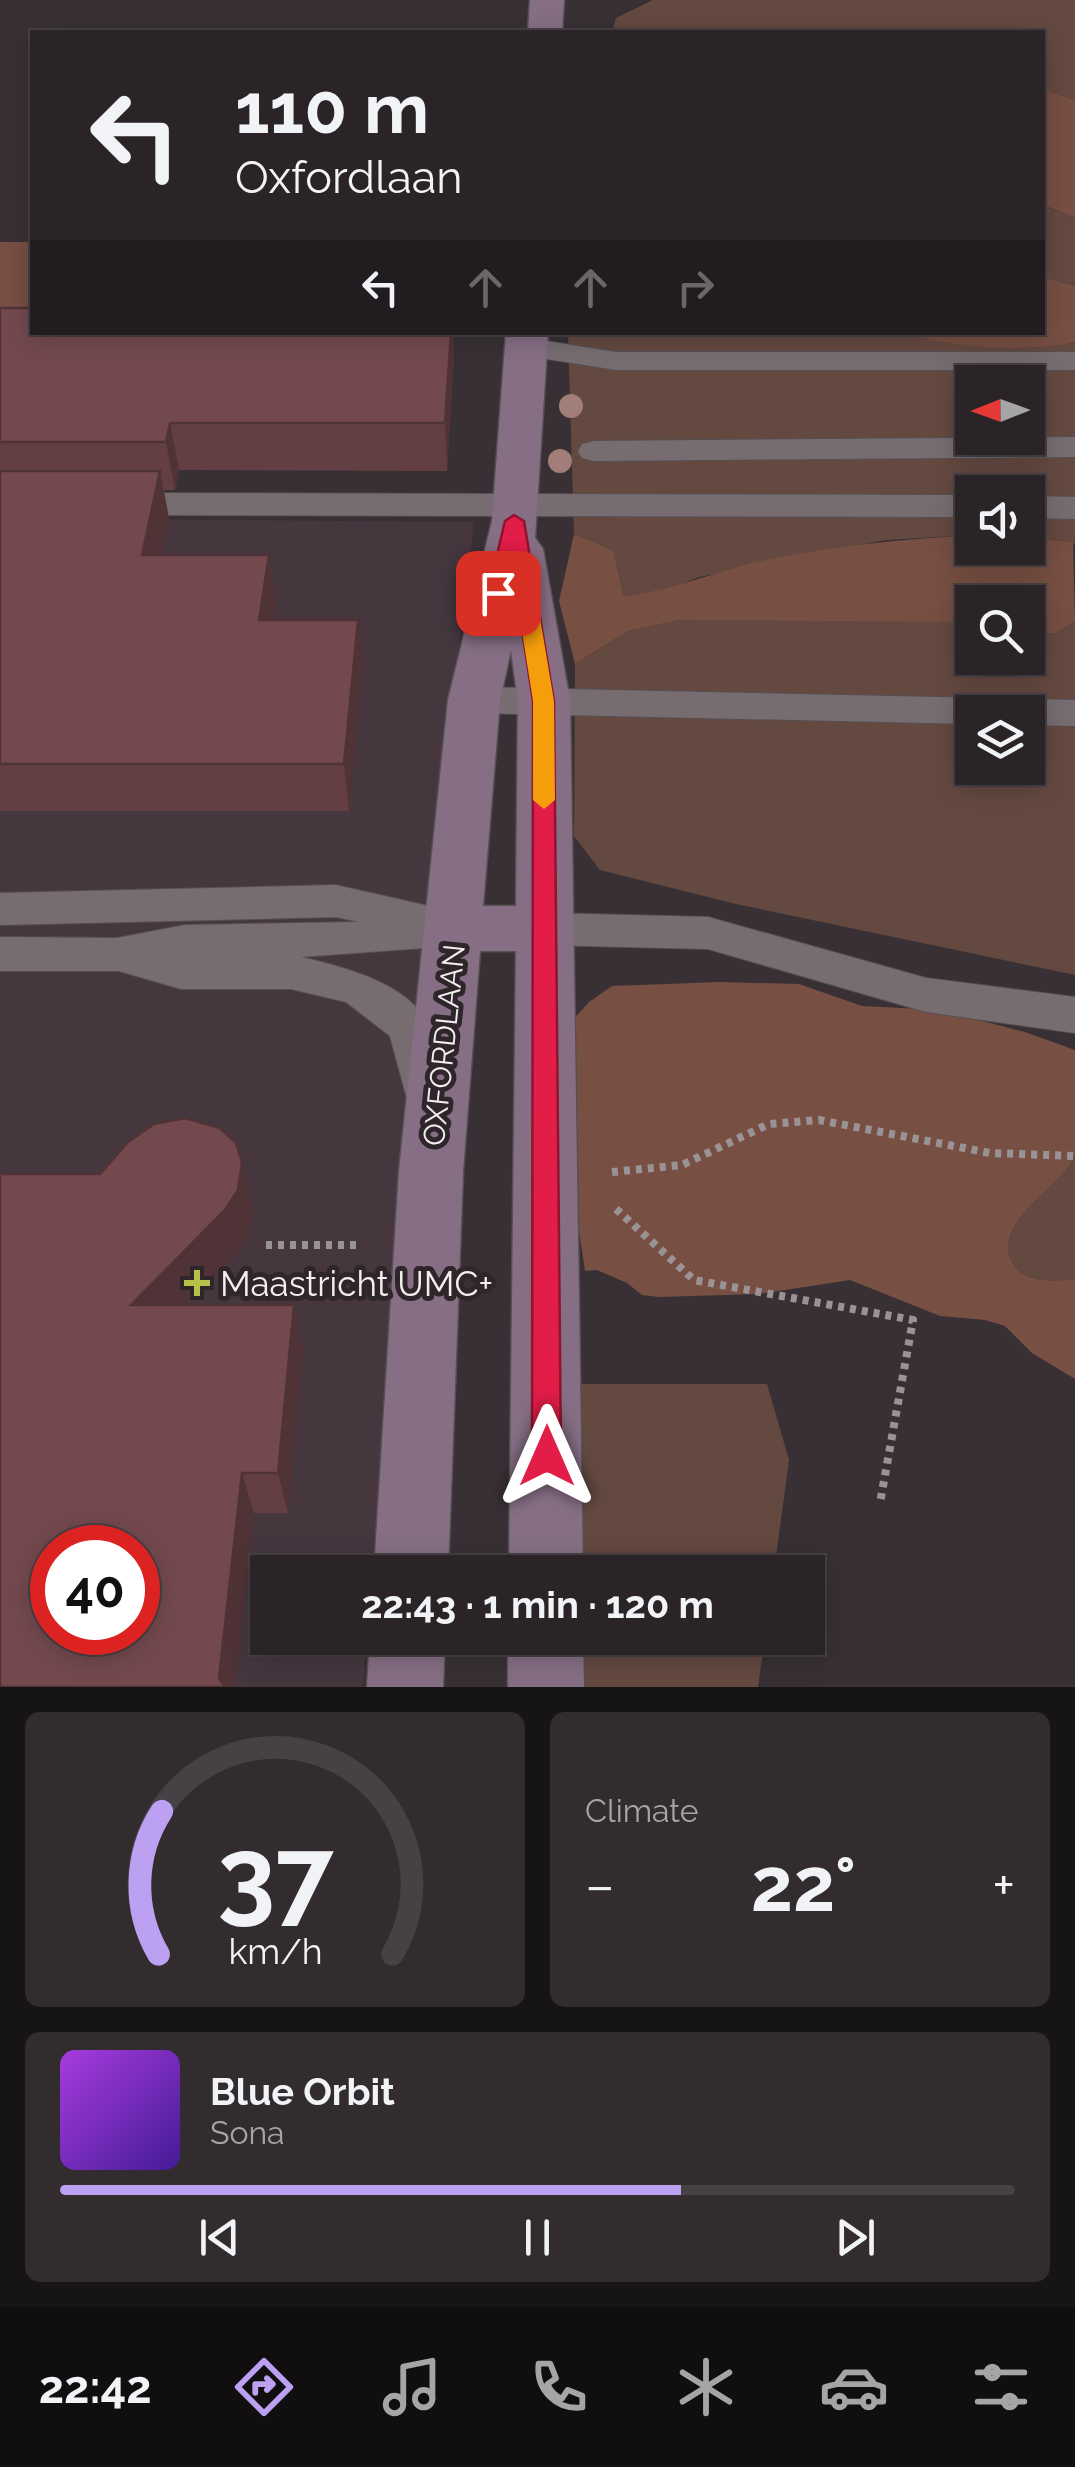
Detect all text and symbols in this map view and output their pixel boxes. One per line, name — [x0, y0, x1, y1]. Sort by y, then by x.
text: 110 m — [235, 67, 429, 149]
icon: left — [70, 70, 200, 200]
text: Oxfordlaan — [235, 151, 463, 204]
icon: left — [353, 260, 408, 315]
icon: ahead — [458, 260, 513, 315]
icon: ahead — [563, 260, 618, 315]
icon: right — [668, 260, 723, 315]
north arrow — [955, 365, 1045, 455]
map controls — [955, 365, 1045, 785]
button: sound — [955, 475, 1045, 565]
pin — [456, 551, 541, 636]
icon: arrive — [471, 566, 526, 621]
button: search — [955, 585, 1045, 675]
button: layers — [955, 695, 1045, 785]
street label: OXFORDLAAN — [416, 942, 472, 1148]
place label: Maastricht UMC+ — [220, 1263, 493, 1304]
marker: Maastricht UMC+ — [184, 1270, 210, 1296]
position arrow — [495, 1404, 599, 1508]
speed limit sign: 40 — [30, 1525, 160, 1655]
text: 22:43 · 1 min · 120 m — [361, 1582, 714, 1627]
text: Climate — [585, 1792, 699, 1829]
text: 37 — [217, 1814, 334, 1936]
text: 22° — [751, 1840, 856, 1929]
text: − — [585, 1853, 615, 1918]
text: + — [992, 1853, 1015, 1918]
text: km/h — [228, 1930, 322, 1972]
text: Blue Orbit — [210, 2069, 395, 2114]
text: Sona — [210, 2114, 285, 2151]
icon: previous — [192, 2210, 247, 2265]
icon: pause — [510, 2210, 565, 2265]
icon: next — [828, 2210, 883, 2265]
icon: directions — [229, 2352, 299, 2422]
icon: music — [377, 2352, 447, 2422]
icon: phone — [524, 2352, 594, 2422]
icon: climate — [671, 2352, 741, 2422]
icon: car — [819, 2352, 889, 2422]
icon: filters — [966, 2352, 1036, 2422]
text: 22:42 — [39, 2361, 152, 2414]

